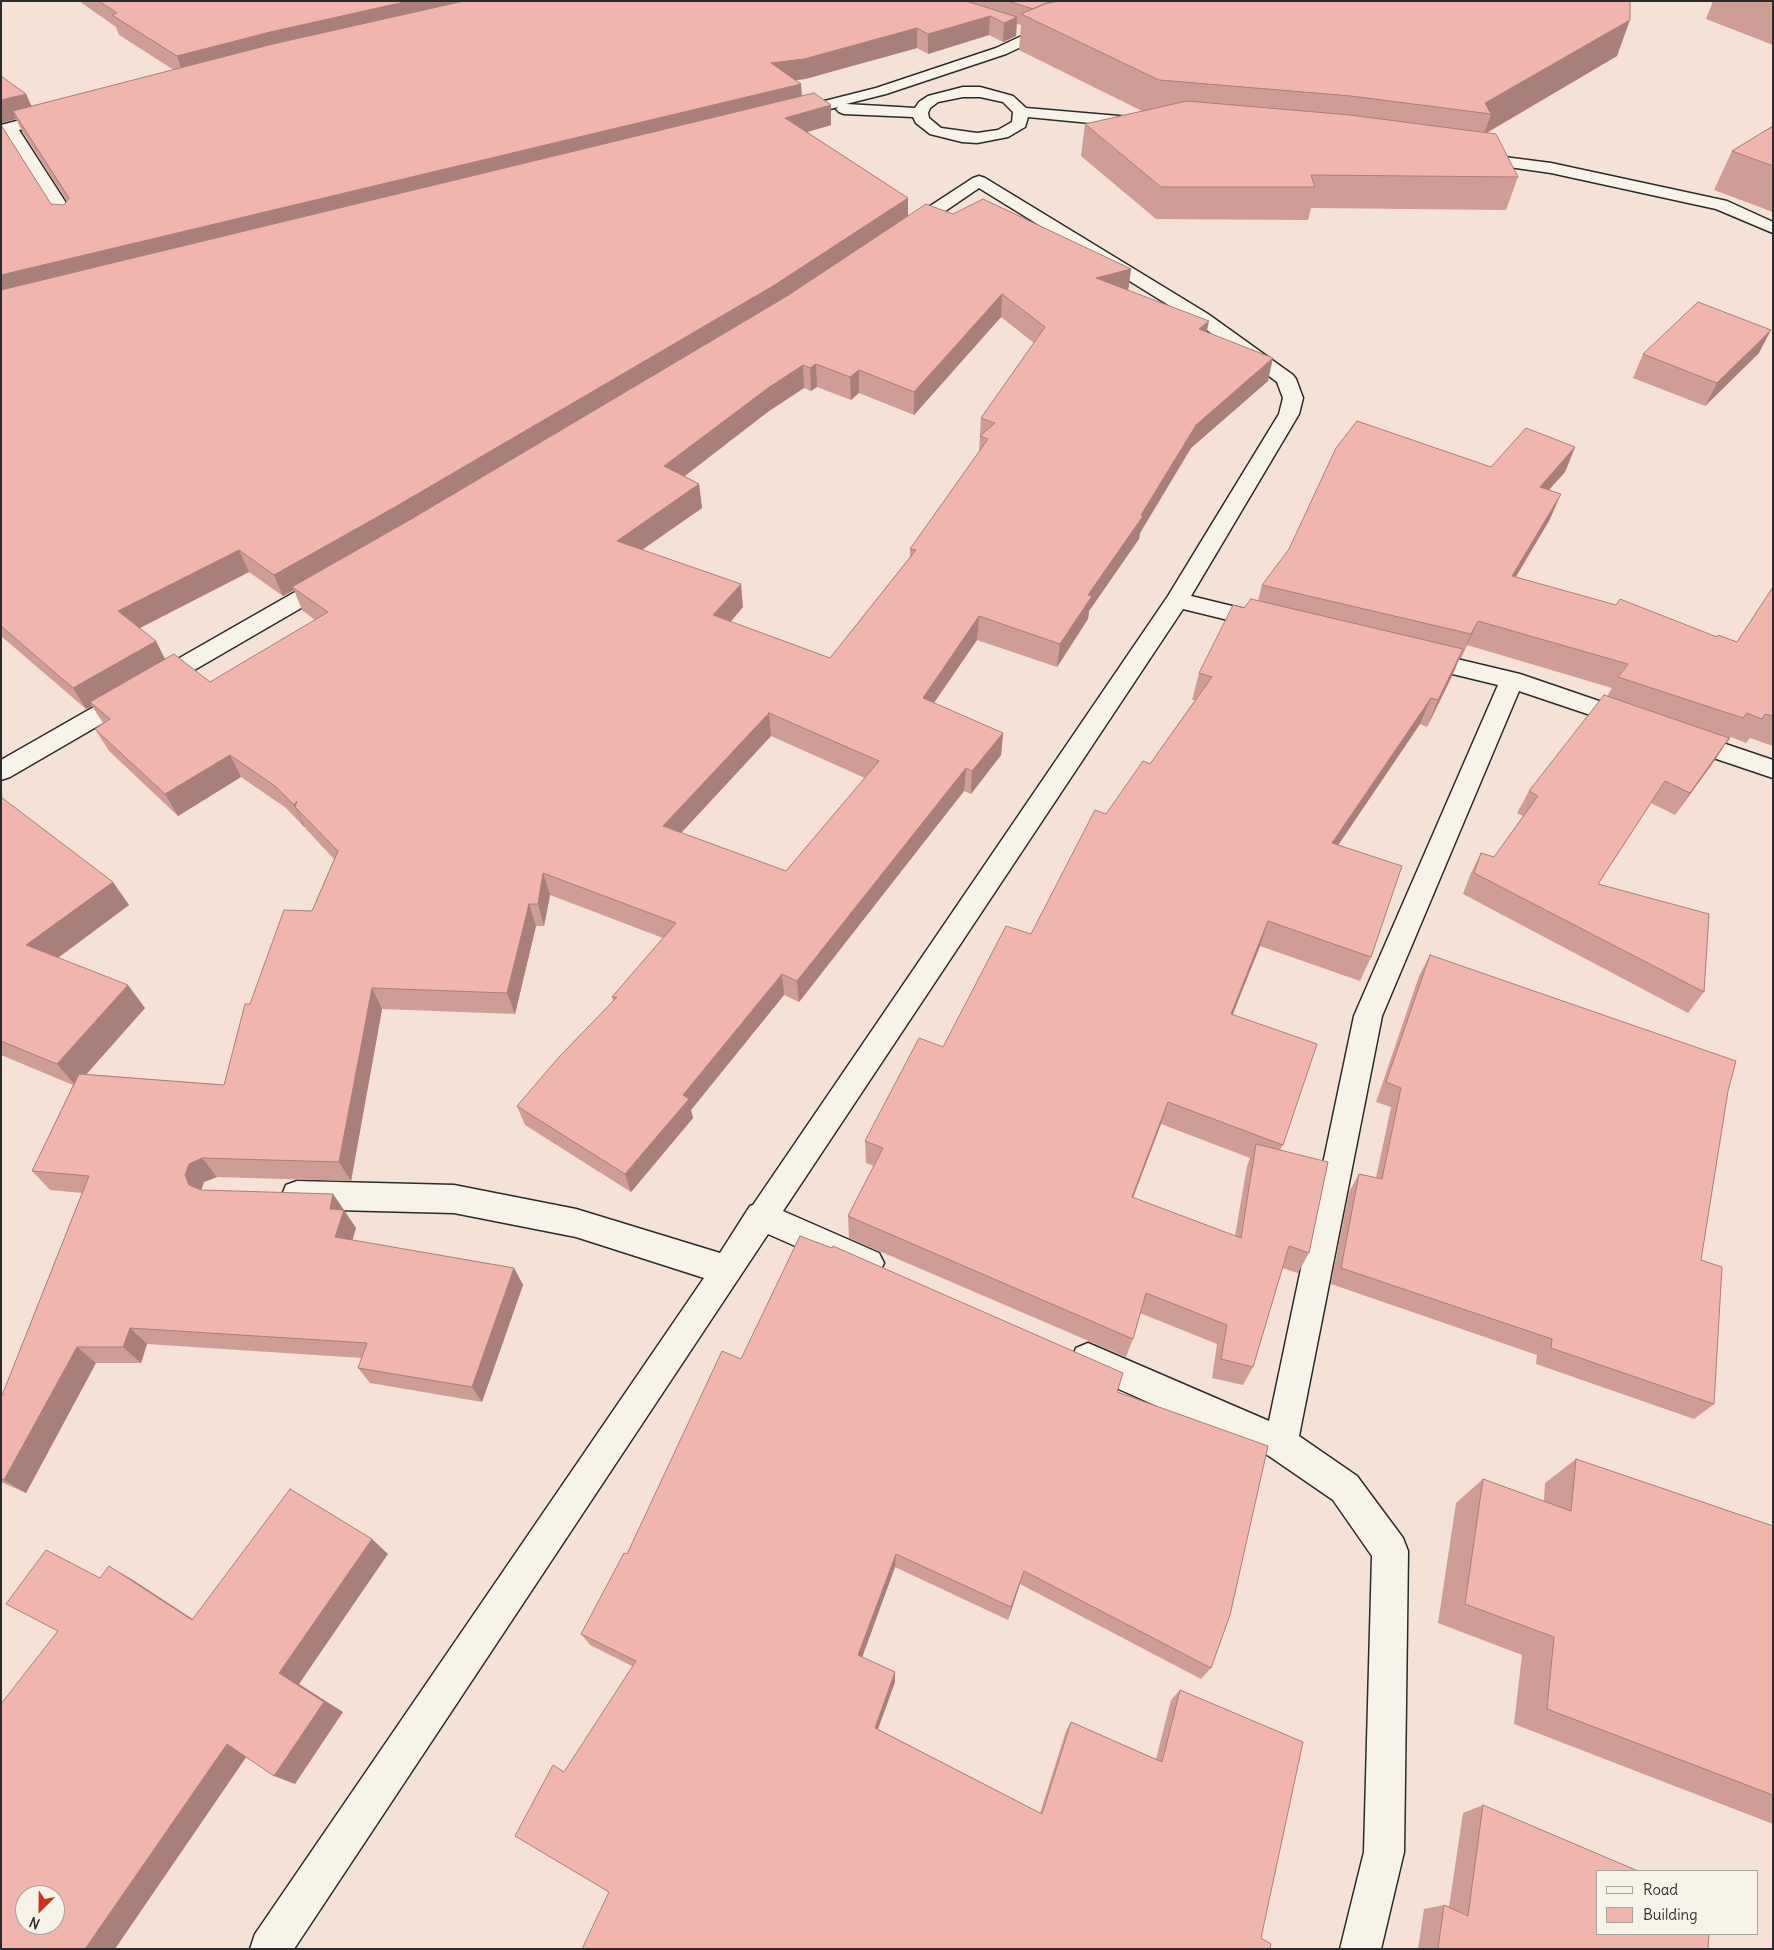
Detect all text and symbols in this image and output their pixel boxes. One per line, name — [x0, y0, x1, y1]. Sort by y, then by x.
legend — [1596, 1870, 1759, 1935]
text: Road — [1643, 1880, 1678, 1899]
north arrow — [15, 1885, 65, 1935]
text: Building — [1643, 1905, 1698, 1924]
text: N — [27, 1913, 43, 1933]

